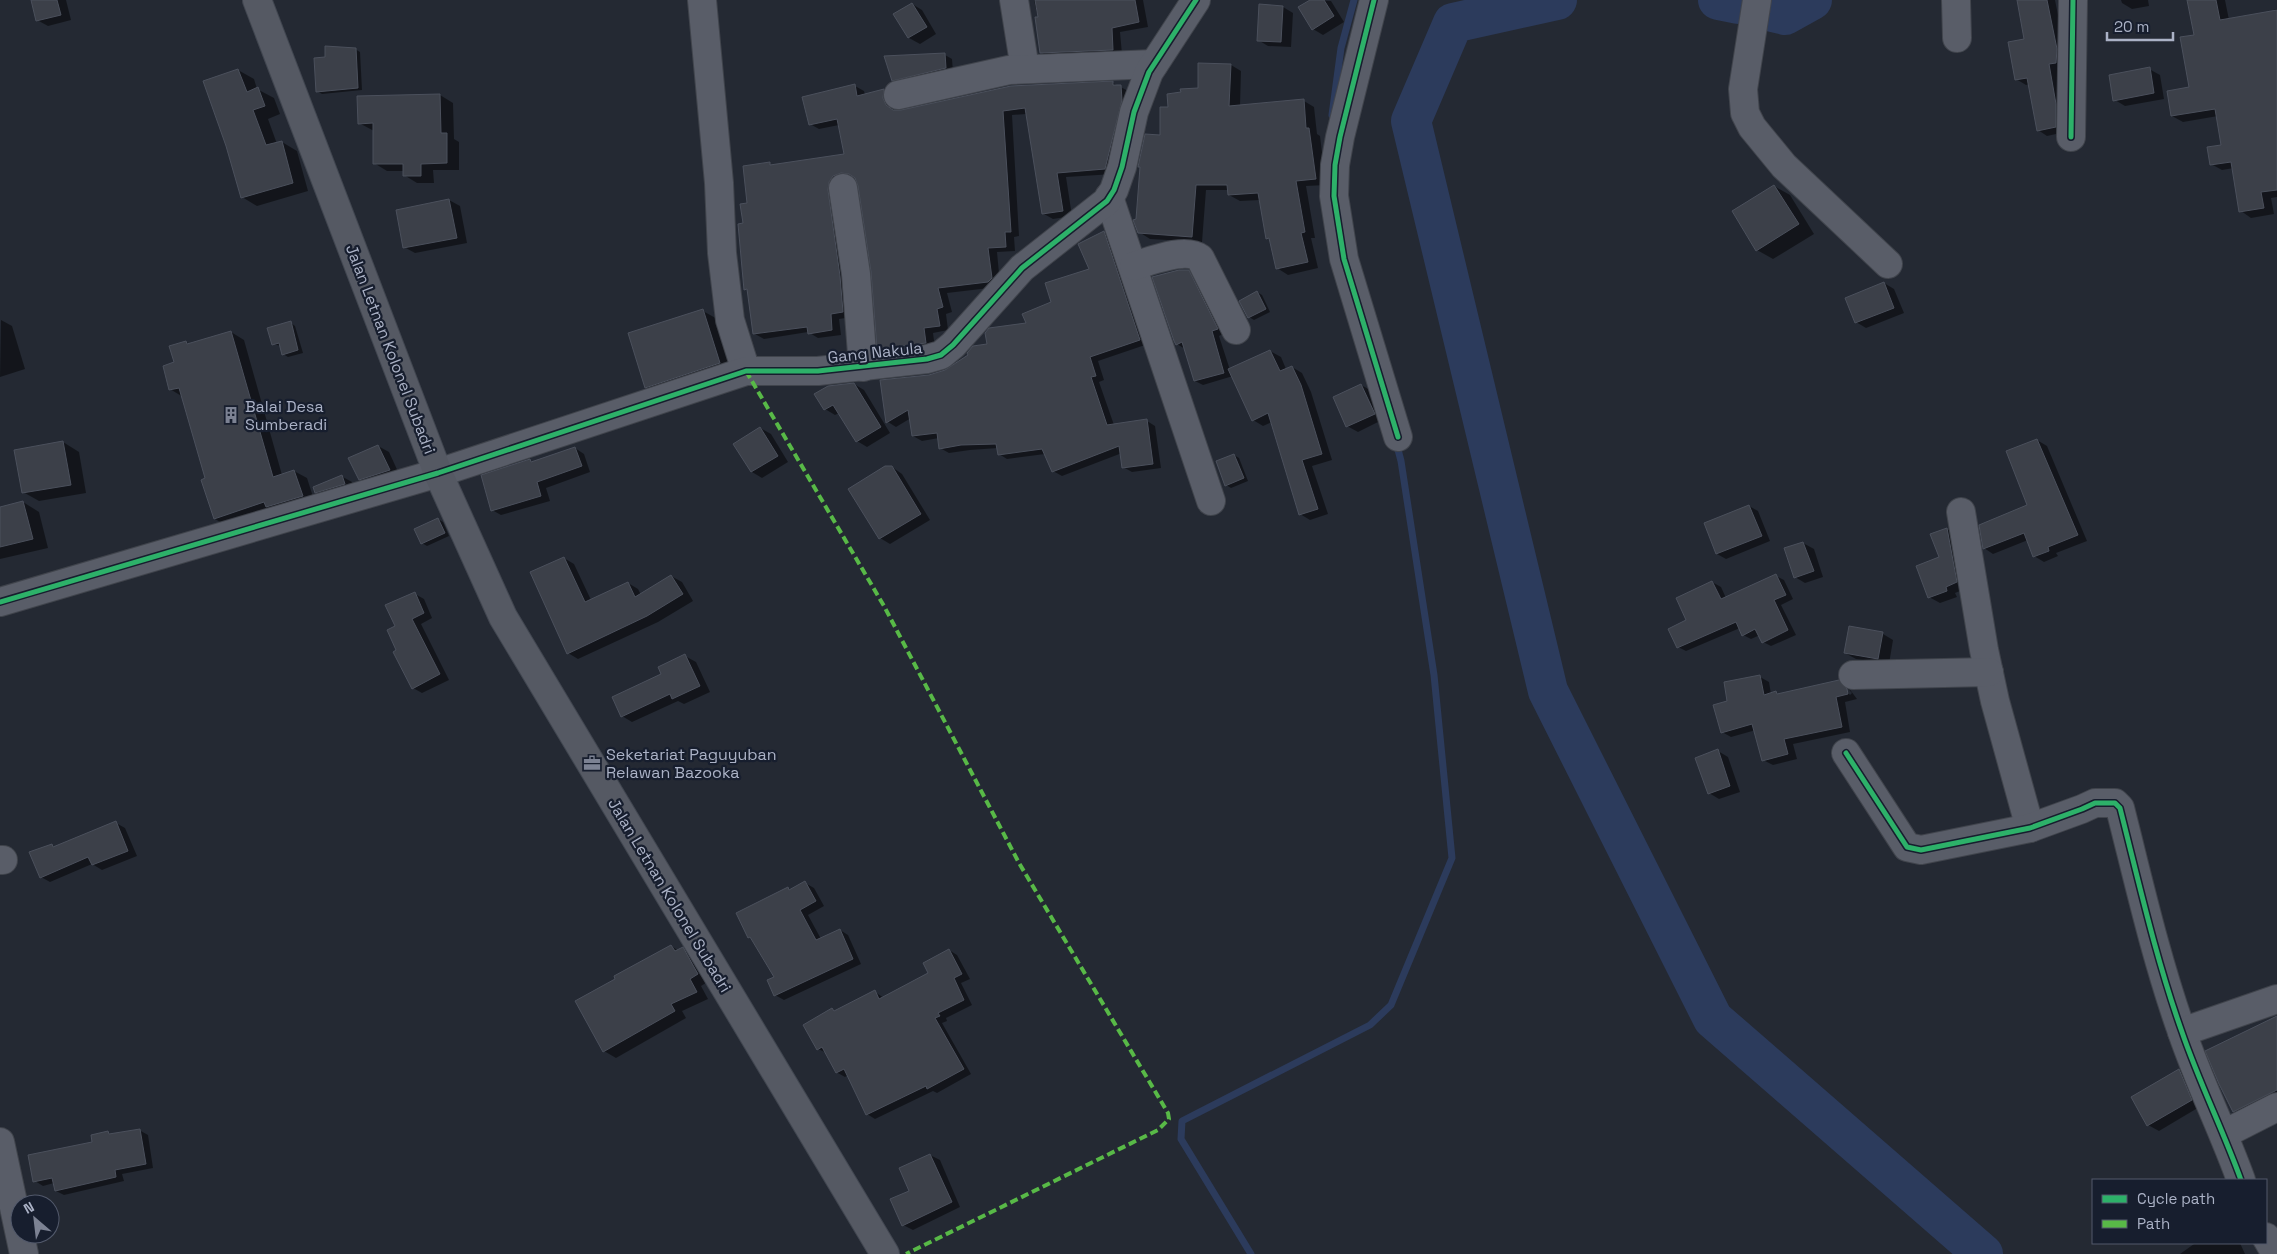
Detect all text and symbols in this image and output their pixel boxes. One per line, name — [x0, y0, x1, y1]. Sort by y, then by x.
scale bar — [2107, 10, 2173, 42]
text: 20 m — [2114, 17, 2149, 36]
street label: Jalan Letnan Kolonel Subadri — [341, 241, 440, 457]
street label: Gang Nakula — [827, 337, 924, 368]
place label: Balai Desa Sumberadi — [245, 396, 327, 435]
building icon: Balai Desa Sumberadi — [221, 405, 241, 425]
place label: Seketariat Paguyuban Relawan Bazooka — [606, 744, 777, 783]
office icon: Seketariat Paguyuban Relawan Bazooka — [582, 753, 602, 773]
street label: Jalan Letnan Kolonel Subadri — [603, 794, 736, 996]
legend — [2092, 1179, 2267, 1244]
text: Cycle path — [2137, 1189, 2215, 1208]
north arrow — [10, 1194, 60, 1244]
text: N — [21, 1197, 37, 1218]
text: Path — [2137, 1214, 2170, 1233]

